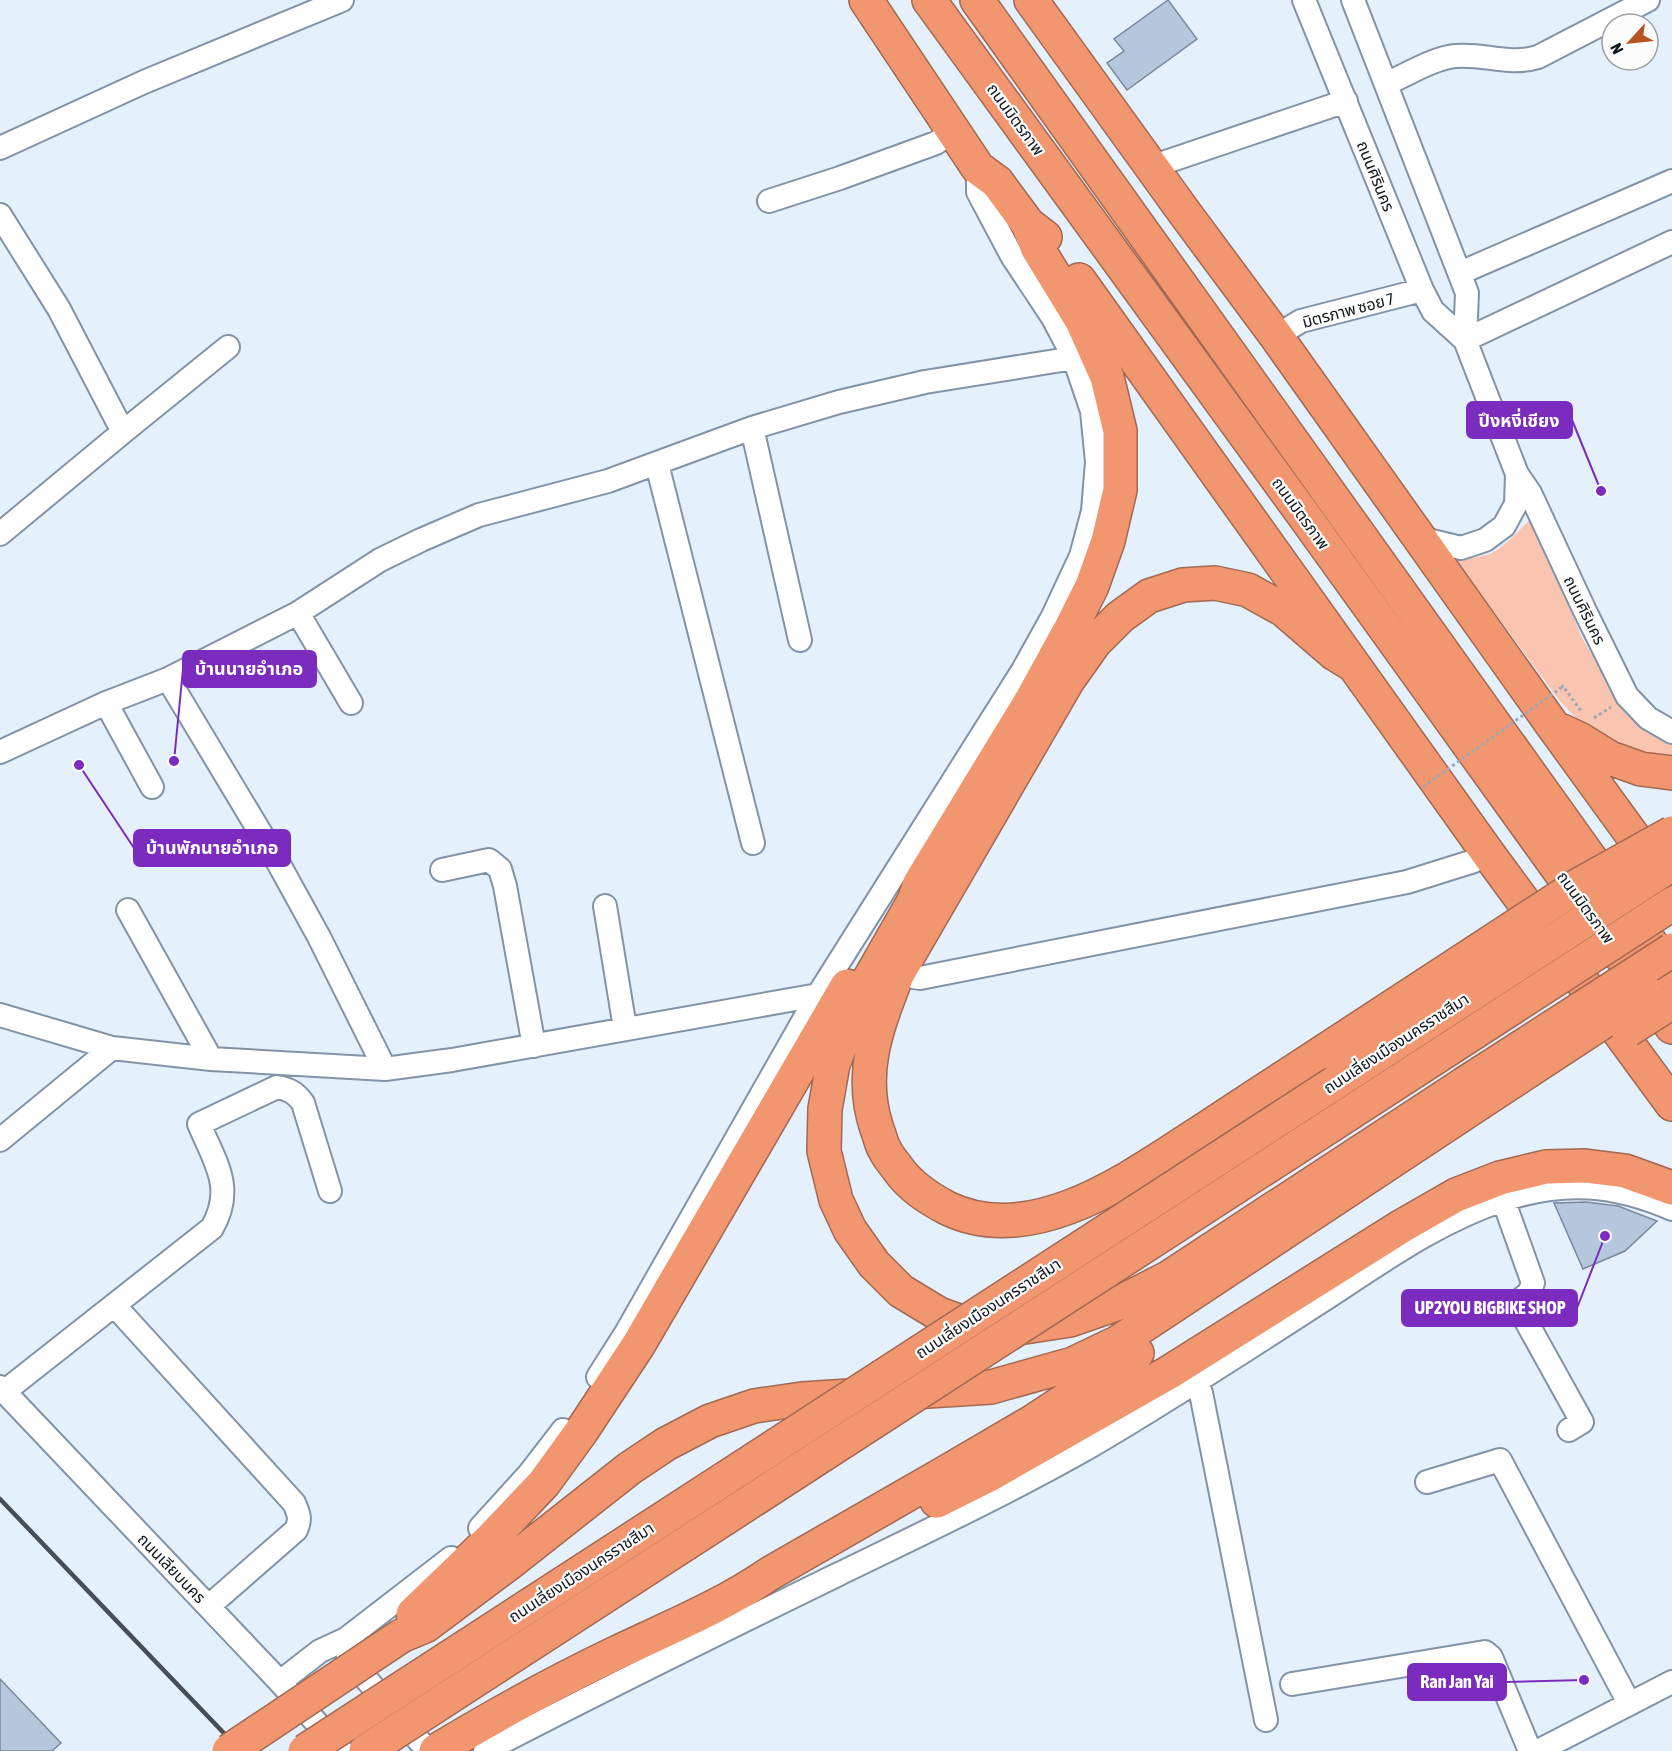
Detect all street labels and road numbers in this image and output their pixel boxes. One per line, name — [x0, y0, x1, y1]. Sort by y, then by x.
street label: ถนนมิตรภาพ — [984, 80, 1048, 158]
street label: ถนนศิรินคร — [1354, 138, 1398, 214]
street label: มิตรภาพ ซอย 7 — [1300, 289, 1396, 331]
street label: ถนนมิตรภาพ — [1269, 474, 1333, 552]
street label: ถนนศิรินคร — [1561, 573, 1610, 648]
street label: ถนนมิตรภาพ — [1554, 868, 1618, 946]
street label: ถนนเลี่ยงเมืองนครราชสีมา — [1319, 988, 1472, 1097]
street label: ถนนเลี่ยงเมืองนครราชสีมา — [911, 1253, 1064, 1362]
street label: ถนนเลี่ยงเมืองนครราชสีมา — [504, 1517, 657, 1626]
street label: ถนนเลียบนคร — [134, 1530, 210, 1607]

